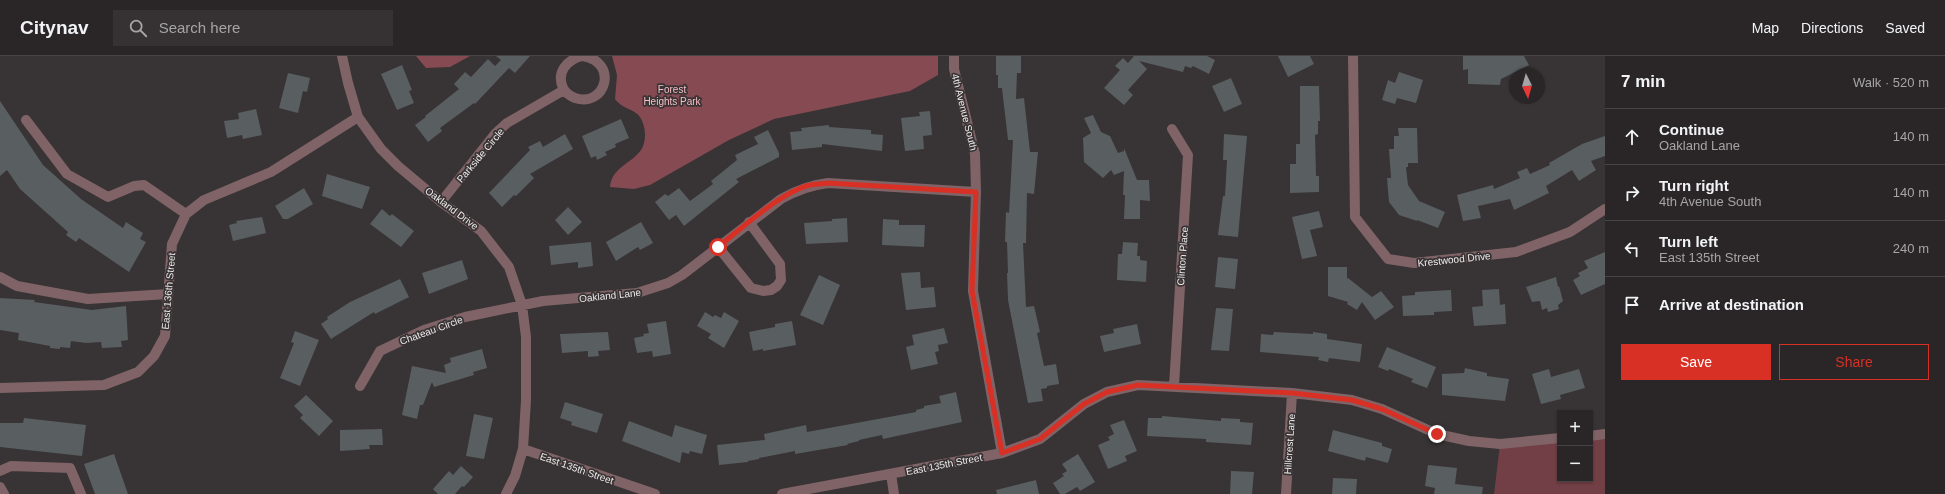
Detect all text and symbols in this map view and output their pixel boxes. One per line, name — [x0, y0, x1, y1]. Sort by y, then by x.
search box — [113, 10, 393, 46]
text: Citynav — [20, 17, 89, 38]
icon: search — [127, 17, 149, 39]
text: Search here — [159, 19, 240, 36]
text: Map — [1752, 20, 1779, 36]
text: Directions — [1801, 20, 1863, 36]
text: Saved — [1885, 20, 1925, 36]
north arrow — [1509, 68, 1545, 104]
text: 7 min — [1621, 72, 1665, 91]
street label: 4th Avenue South — [950, 73, 979, 152]
text: Walk · 520 m — [1853, 75, 1929, 90]
park label: Forest Heights Park — [643, 84, 702, 107]
text: Continue — [1659, 121, 1724, 138]
street label: Parkside Circle — [455, 126, 506, 185]
icon: ahead — [1621, 126, 1643, 148]
text: 140 m — [1893, 129, 1929, 144]
text: Oakland Lane — [1659, 138, 1740, 153]
text: Turn right — [1659, 177, 1729, 194]
icon: right — [1621, 182, 1643, 204]
street label: Oakland Drive — [423, 185, 481, 232]
text: 140 m — [1893, 185, 1929, 200]
text: 4th Avenue South — [1659, 194, 1761, 209]
street label: Clinton Place — [1175, 226, 1190, 286]
text: Turn left — [1659, 233, 1718, 250]
route start — [709, 238, 727, 256]
icon: left — [1621, 238, 1643, 260]
text: 240 m — [1893, 241, 1929, 256]
street label: Krestwood Drive — [1417, 250, 1492, 269]
text: East 135th Street — [1659, 250, 1759, 265]
street label: East 136th Street — [160, 252, 177, 330]
street label: Oakland Lane — [579, 287, 642, 304]
icon: arrive — [1621, 294, 1643, 316]
text: Arrive at destination — [1659, 296, 1804, 313]
street label: Chateau Circle — [398, 314, 465, 347]
button: Save — [1621, 344, 1771, 380]
button: Share — [1779, 344, 1929, 380]
map controls — [1557, 410, 1593, 482]
button: + — [1557, 410, 1593, 446]
street label: Hillcrest Lane — [1282, 413, 1297, 475]
route end — [1428, 425, 1446, 443]
button: − — [1557, 446, 1593, 482]
street label: East 135th Street — [539, 451, 615, 486]
street label: East 135th Street — [905, 452, 983, 477]

